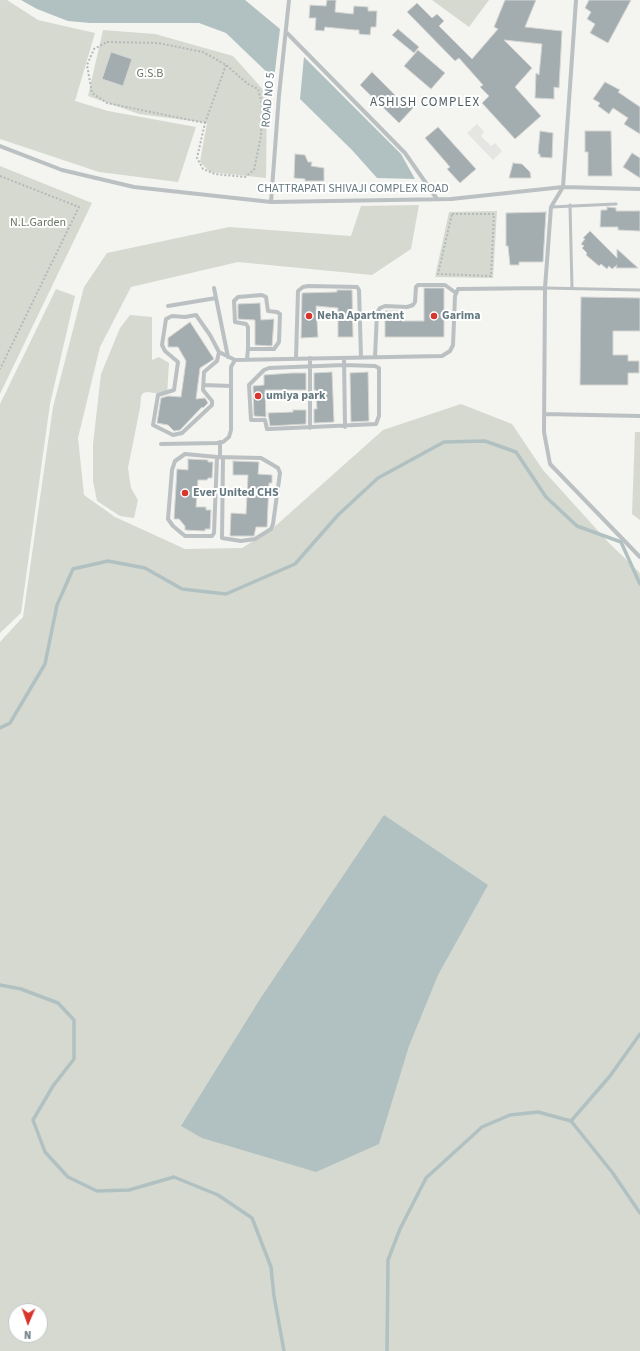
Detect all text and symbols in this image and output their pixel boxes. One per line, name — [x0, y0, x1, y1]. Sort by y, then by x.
park label: G.S.B — [137, 67, 163, 81]
street label: ROAD NO 5 — [259, 72, 279, 128]
district label: ASHISH COMPLEX — [370, 95, 480, 111]
street label: CHATTRAPATI SHIVAJI COMPLEX ROAD — [257, 182, 449, 196]
park label: N.L.Garden — [10, 216, 66, 230]
place label: Neha Apartment — [317, 309, 404, 323]
place label: Garima — [442, 309, 481, 323]
marker: Neha Apartment — [304, 311, 314, 321]
marker: Garima — [429, 311, 439, 321]
place label: umiya park — [266, 389, 326, 403]
marker: umiya park — [253, 391, 263, 401]
place label: Ever United CHS — [193, 486, 279, 500]
marker: Ever United CHS — [180, 488, 190, 498]
north arrow — [8, 1303, 48, 1343]
text: N — [24, 1327, 32, 1342]

